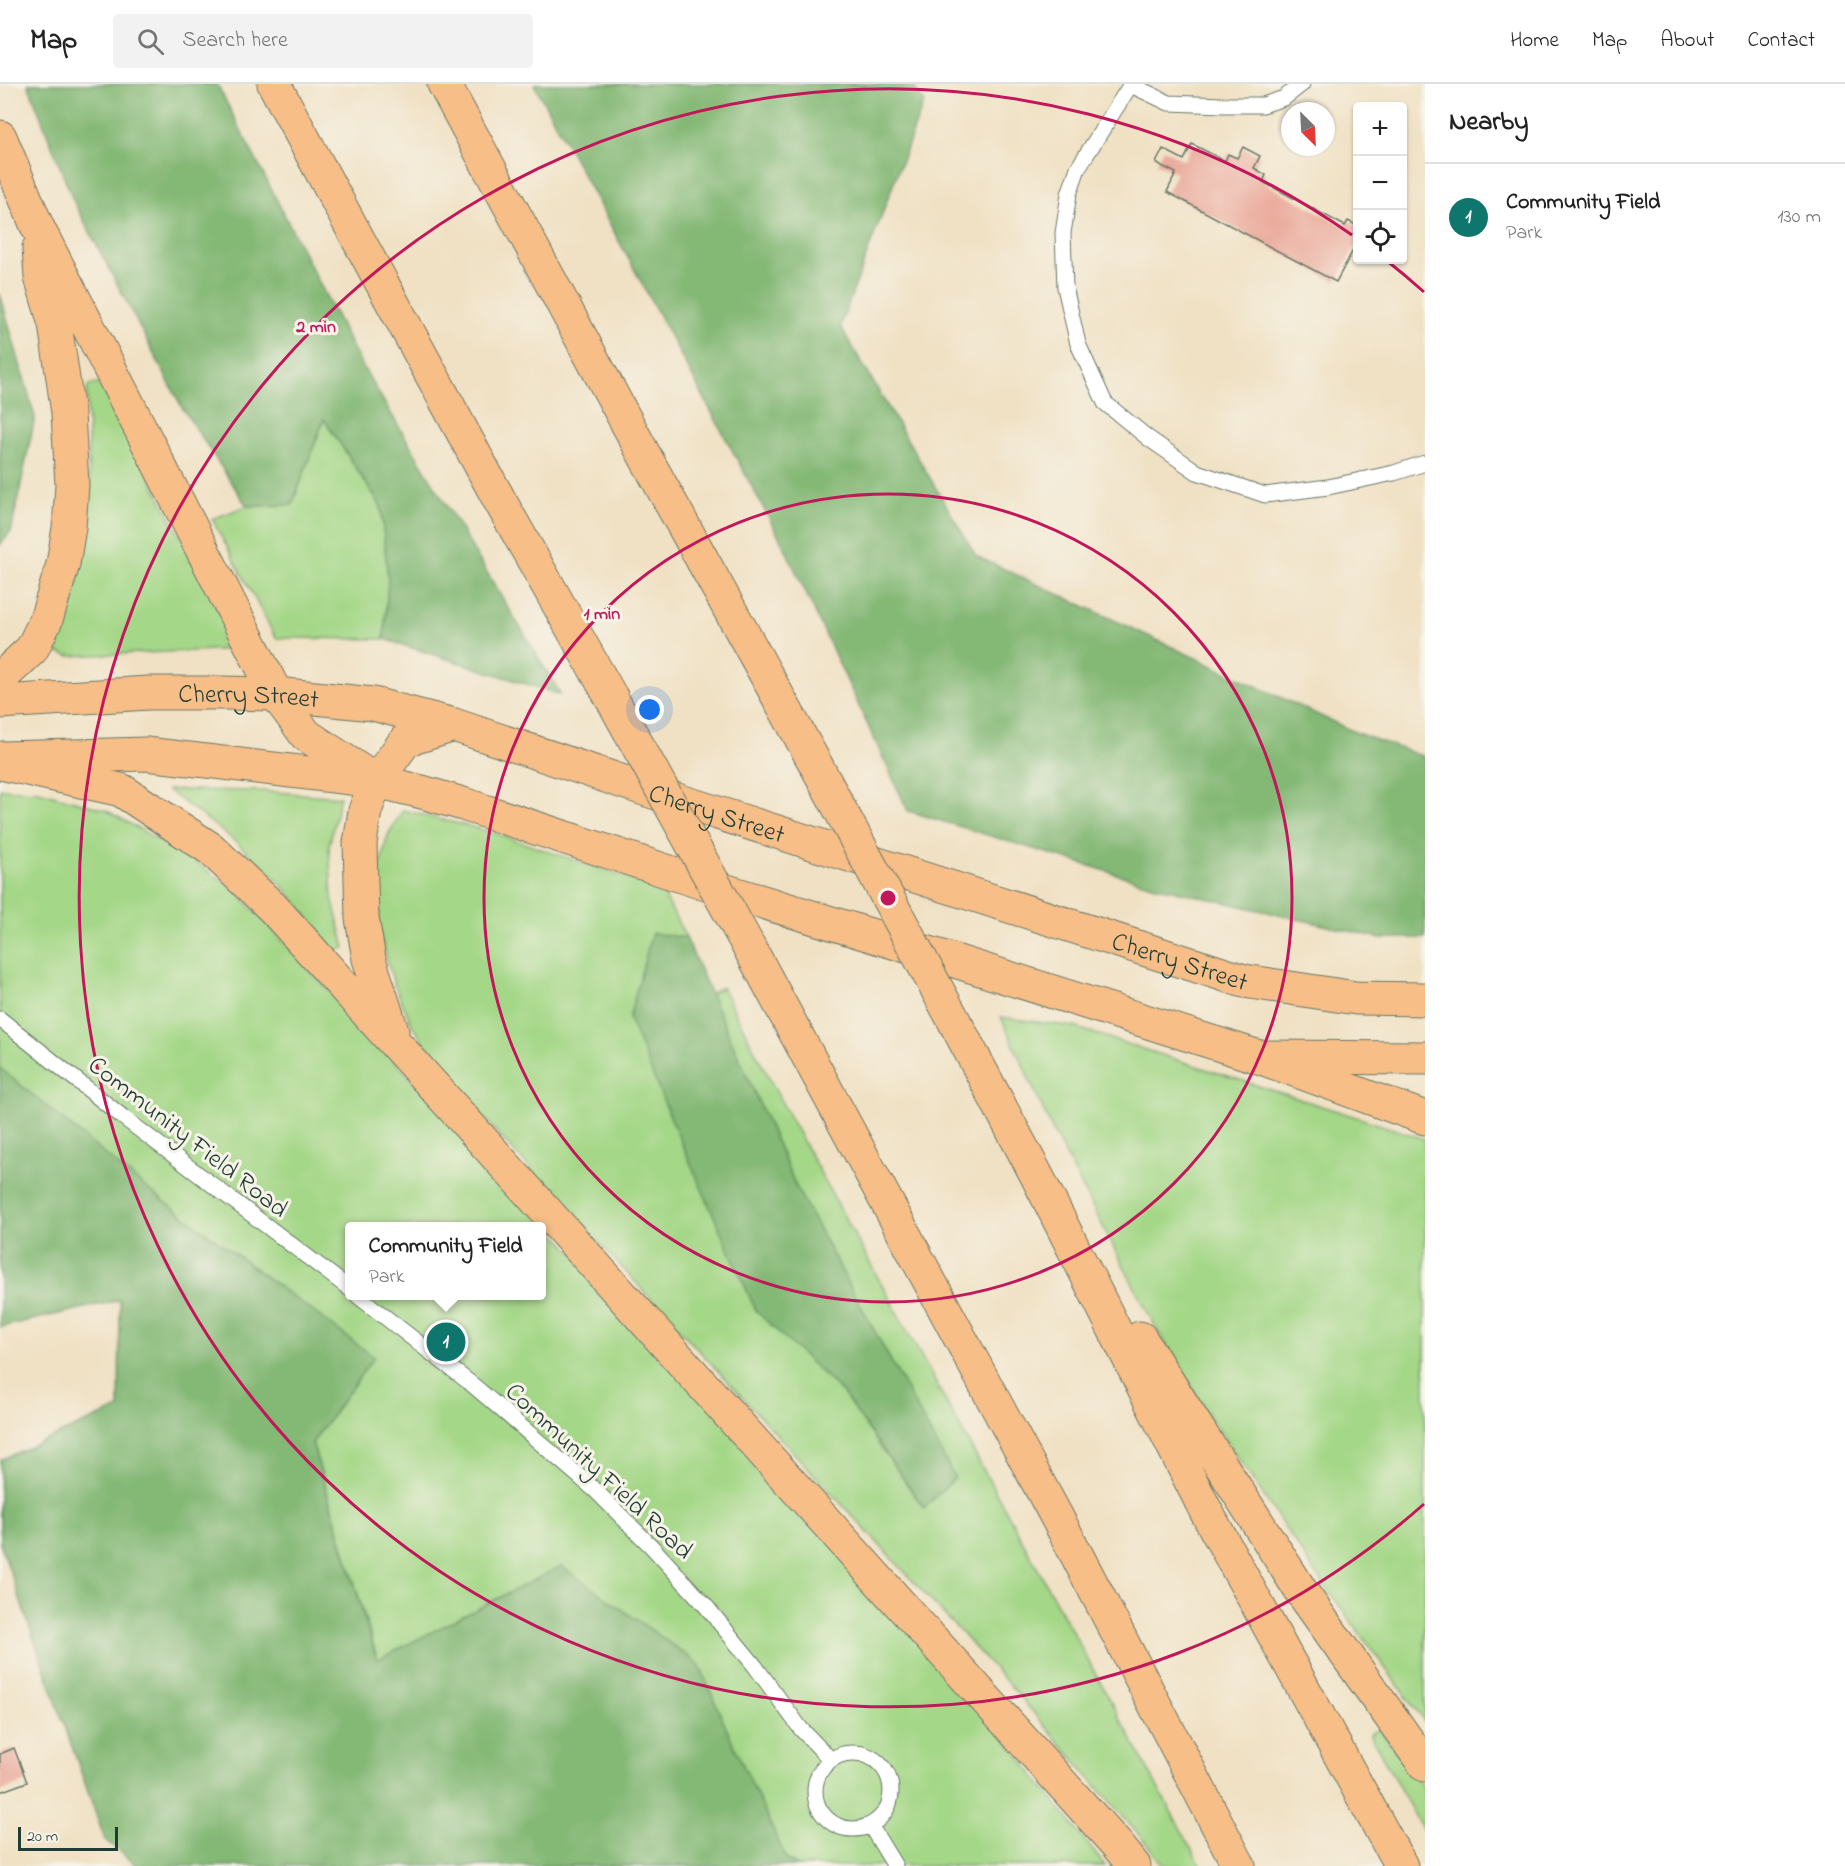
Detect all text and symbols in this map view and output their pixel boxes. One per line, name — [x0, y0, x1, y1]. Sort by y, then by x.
search box — [113, 14, 533, 68]
text: Map — [30, 21, 77, 62]
icon: search — [134, 25, 167, 58]
text: Search here — [182, 25, 288, 57]
text: Home — [1510, 26, 1559, 56]
text: Map — [1592, 26, 1627, 56]
text: About — [1660, 26, 1714, 56]
text: Contact — [1747, 26, 1815, 56]
north arrow — [1281, 102, 1335, 156]
map controls — [1353, 102, 1407, 264]
button: + — [1353, 102, 1407, 156]
text: Nearby — [1449, 104, 1528, 142]
button: − — [1353, 156, 1407, 210]
text: Community Field — [1506, 187, 1660, 219]
text: 1 — [1465, 203, 1472, 232]
text: 130 m — [1777, 203, 1821, 232]
button: locate — [1353, 210, 1407, 264]
text: Park — [1506, 219, 1542, 248]
text: 2 min — [295, 315, 336, 341]
text: 1 min — [584, 602, 620, 628]
street label: Cherry Street — [178, 677, 321, 720]
your location — [635, 695, 664, 724]
street label: Cherry Street — [643, 776, 790, 855]
centre of rings — [878, 888, 898, 908]
street label: Cherry Street — [1106, 924, 1252, 1003]
street label: Community Field Road — [79, 1048, 296, 1229]
popup — [345, 1222, 546, 1300]
text: Community Field — [368, 1231, 523, 1263]
text: Park — [368, 1263, 405, 1292]
pin: 1 — [426, 1320, 466, 1364]
street label: Community Field Road — [495, 1375, 701, 1570]
scale bar — [18, 1824, 118, 1852]
text: 20 m — [27, 1825, 58, 1849]

